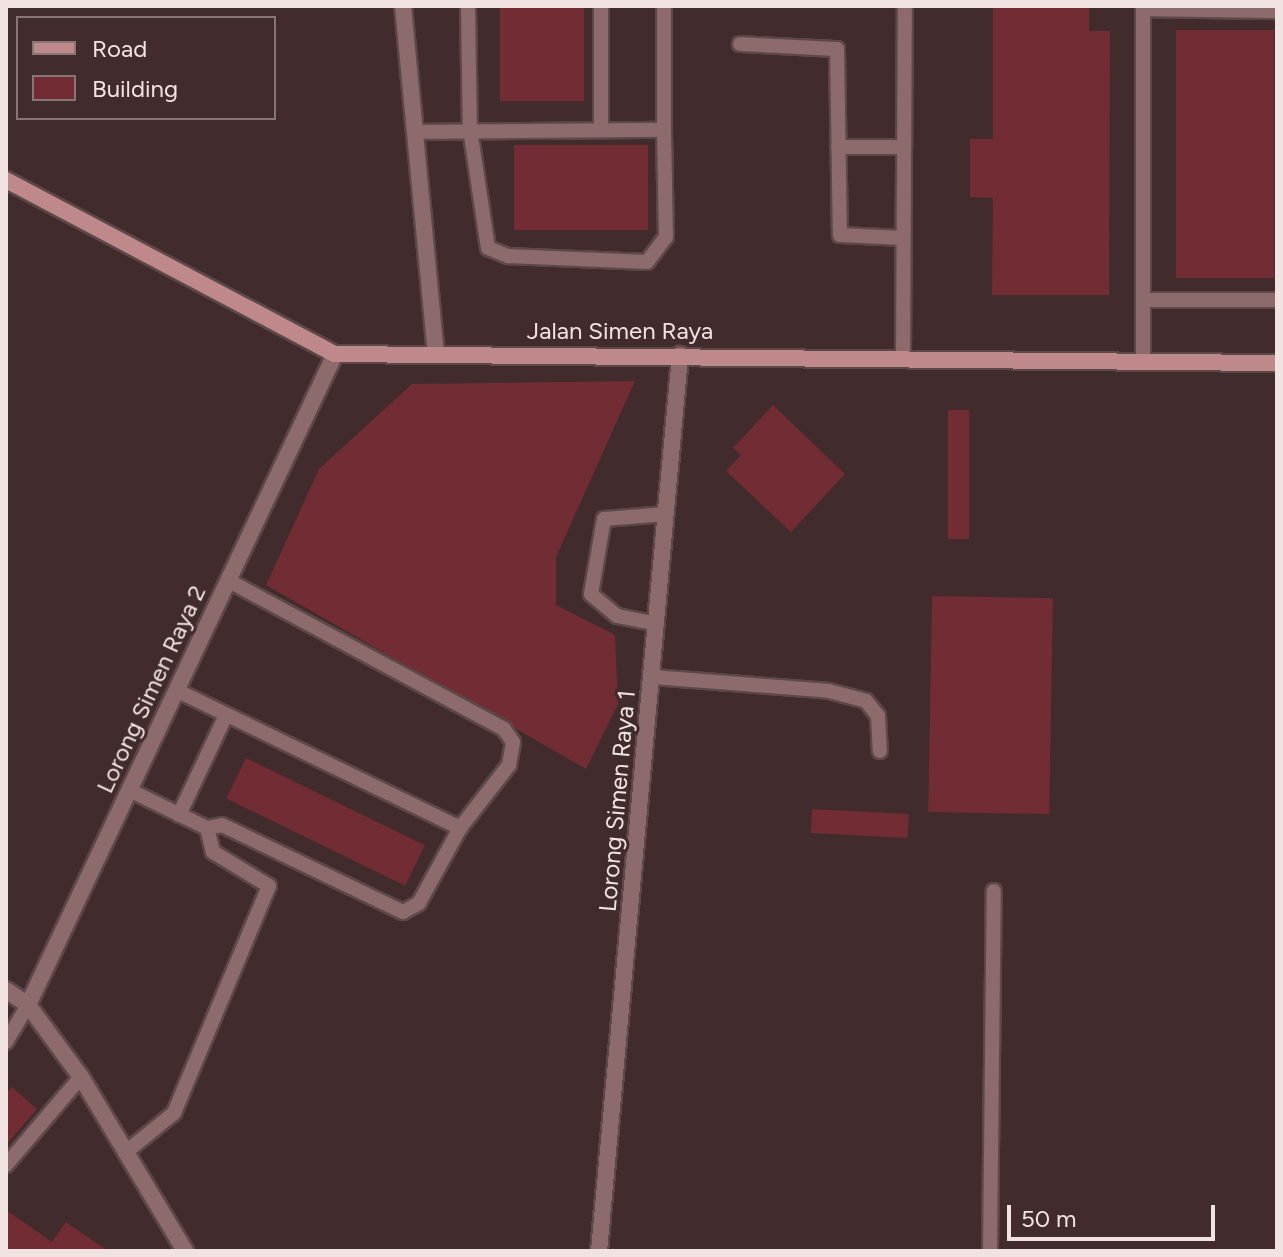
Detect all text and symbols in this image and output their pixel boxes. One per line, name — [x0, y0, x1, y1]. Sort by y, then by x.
legend — [16, 16, 276, 120]
text: Road — [92, 34, 147, 63]
text: Building — [92, 74, 178, 103]
street label: Jalan Simen Raya — [527, 317, 713, 345]
street label: Lorong Simen Raya 2 — [90, 580, 212, 798]
street label: Lorong Simen Raya 1 — [593, 689, 641, 913]
scale bar — [1011, 1189, 1219, 1239]
text: 50 m — [1021, 1204, 1077, 1233]

